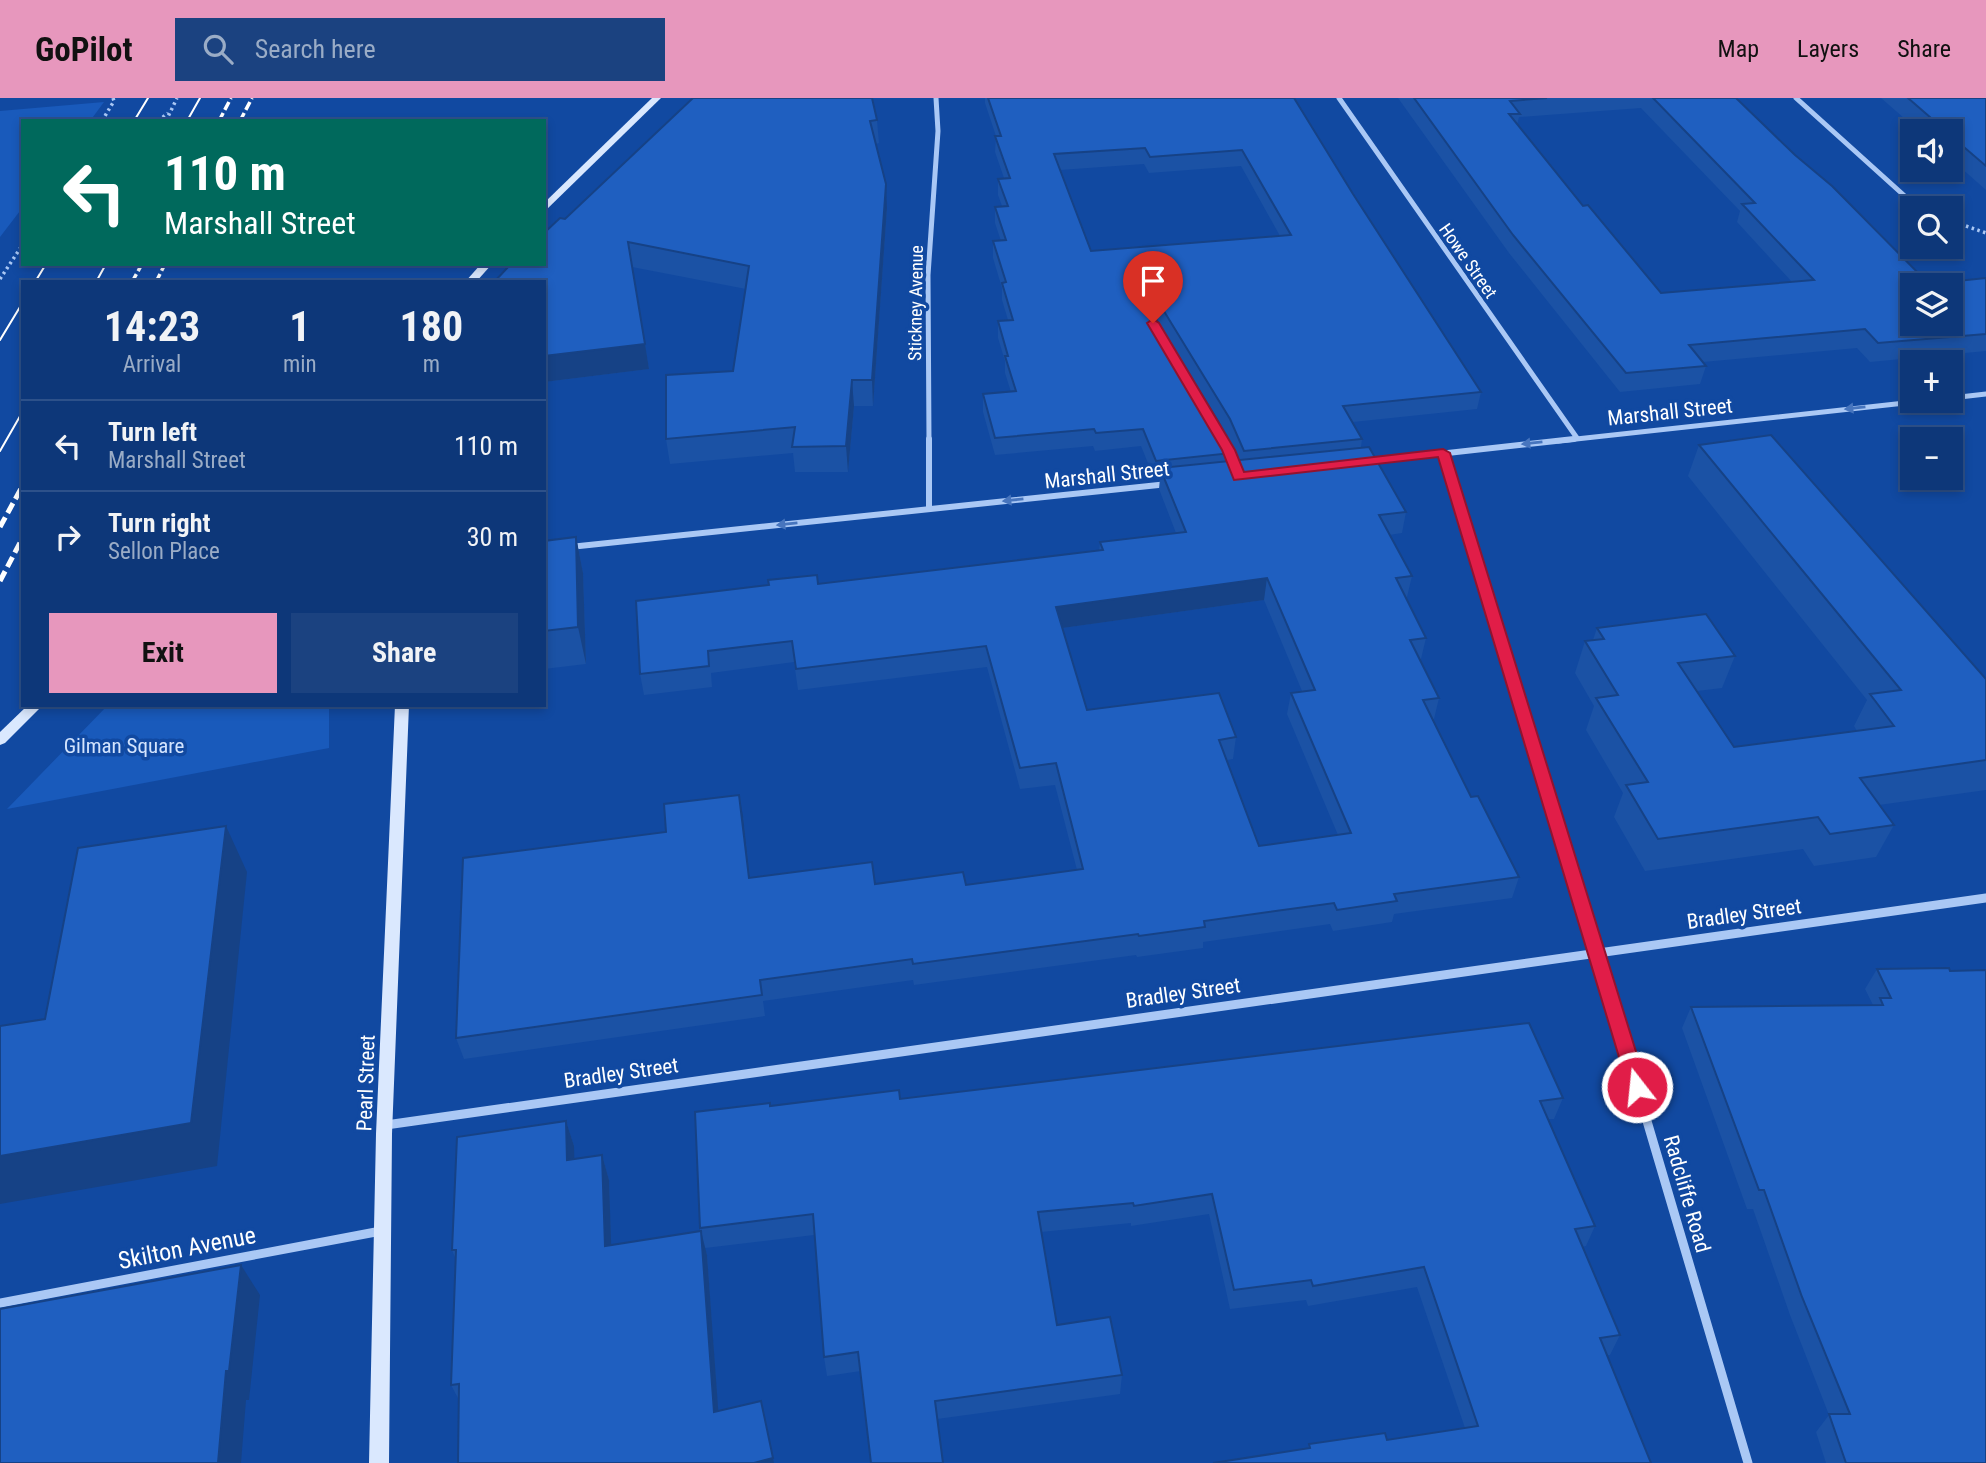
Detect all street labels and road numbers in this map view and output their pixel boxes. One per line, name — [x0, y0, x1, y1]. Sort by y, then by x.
street label: Howe Street — [1435, 219, 1502, 302]
street label: Stickney Avenue — [904, 245, 927, 361]
street label: Marshall Street — [1606, 393, 1734, 431]
street label: Marshall Street — [1043, 456, 1171, 494]
street label: Bradley Street — [1685, 894, 1803, 934]
street label: Bradley Street — [1124, 973, 1242, 1013]
street label: Pearl Street — [352, 1034, 380, 1132]
street label: Bradley Street — [562, 1053, 680, 1093]
street label: Radcliffe Road — [1659, 1133, 1715, 1255]
street label: Skilton Avenue — [116, 1221, 258, 1275]

